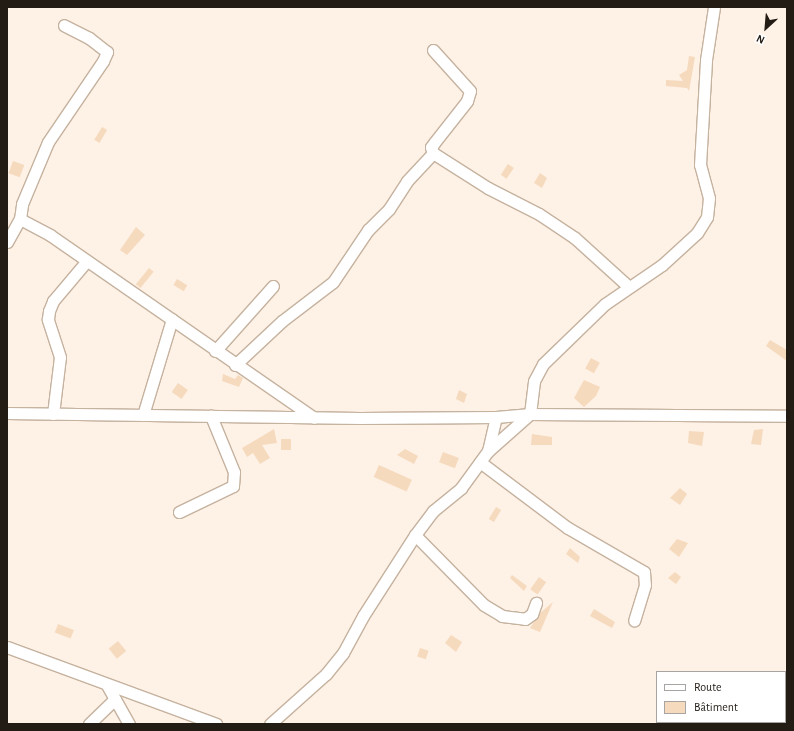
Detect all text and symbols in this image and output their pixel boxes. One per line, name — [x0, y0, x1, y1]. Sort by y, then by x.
north arrow — [746, 8, 786, 48]
text: N — [755, 33, 766, 46]
legend — [656, 671, 786, 723]
text: Route — [694, 681, 721, 693]
text: Bâtiment — [694, 701, 738, 713]

